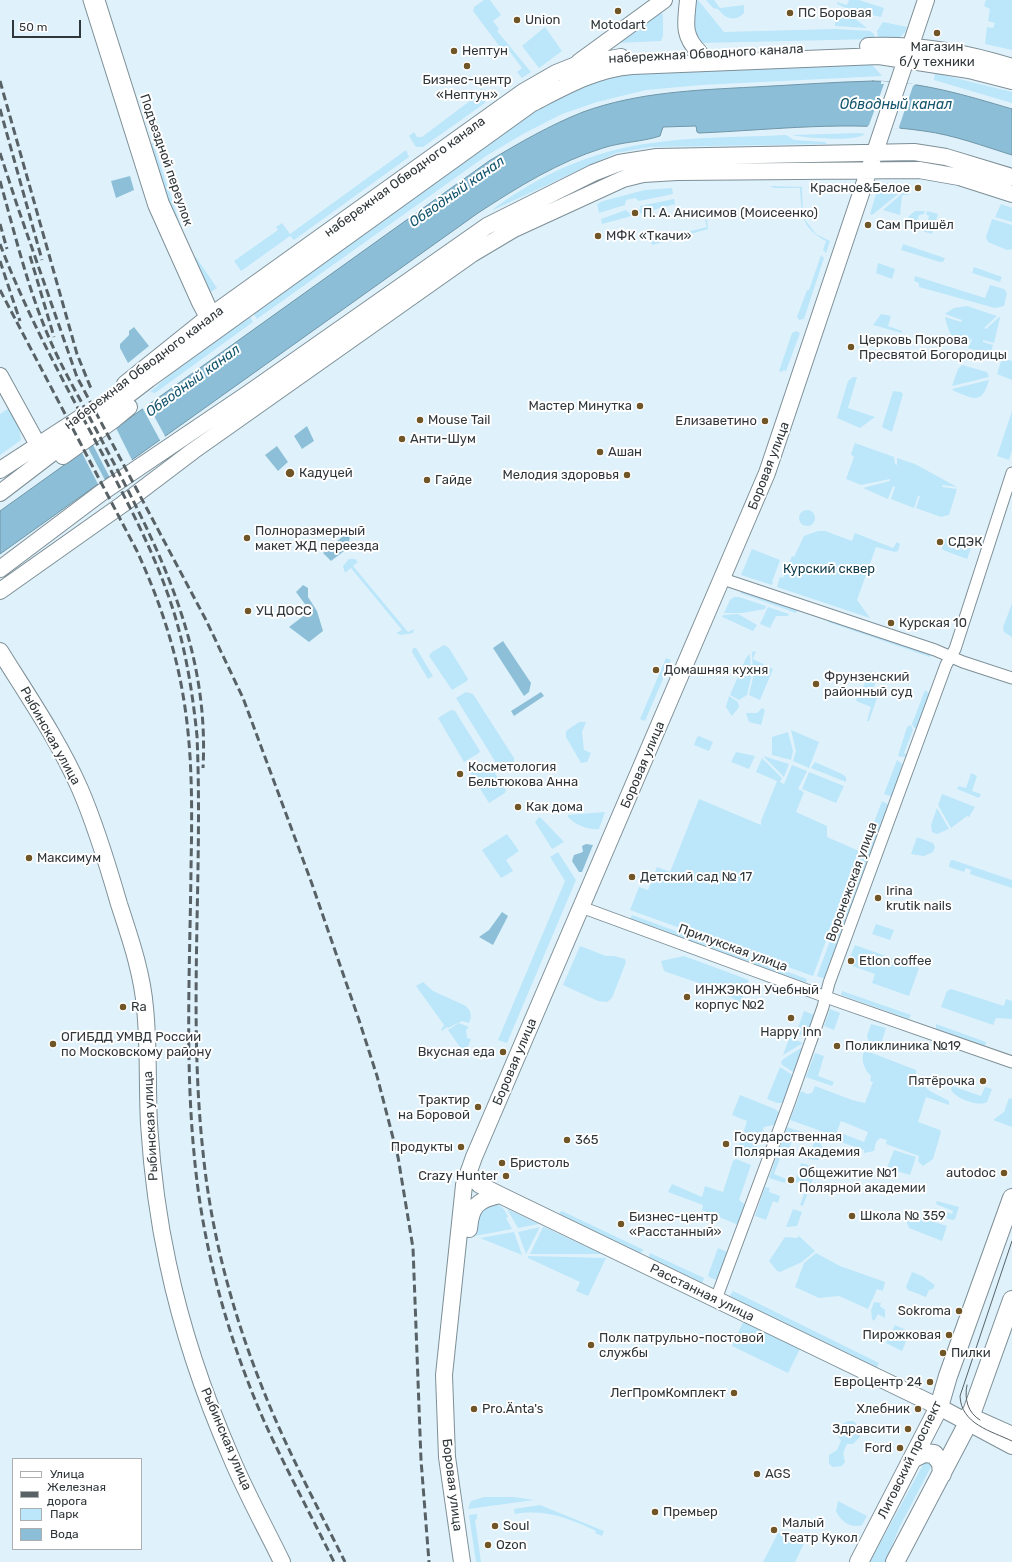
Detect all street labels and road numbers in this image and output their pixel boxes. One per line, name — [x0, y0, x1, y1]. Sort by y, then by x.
street label: набережная Обводного канала — [608, 41, 804, 67]
street label: Подъездной переулок — [136, 92, 196, 228]
street label: набережная Обводного канала — [322, 113, 488, 241]
street label: набережная Обводного канала — [61, 303, 227, 433]
street label: Боровая улица — [745, 420, 793, 512]
street label: Рыбинская улица — [17, 684, 83, 788]
street label: Боровая улица — [618, 719, 668, 811]
street label: Воронежская улица — [823, 820, 881, 944]
street label: Прилукская улица — [676, 921, 790, 975]
street label: Боровая улица — [490, 1016, 540, 1108]
street label: Рыбинская улица — [140, 1071, 162, 1181]
street label: Расстанная улица — [647, 1261, 757, 1325]
street label: Рыбинская улица — [197, 1385, 255, 1493]
street label: Лиговский проспект — [875, 1399, 945, 1521]
street label: Боровая улица — [439, 1438, 465, 1532]

